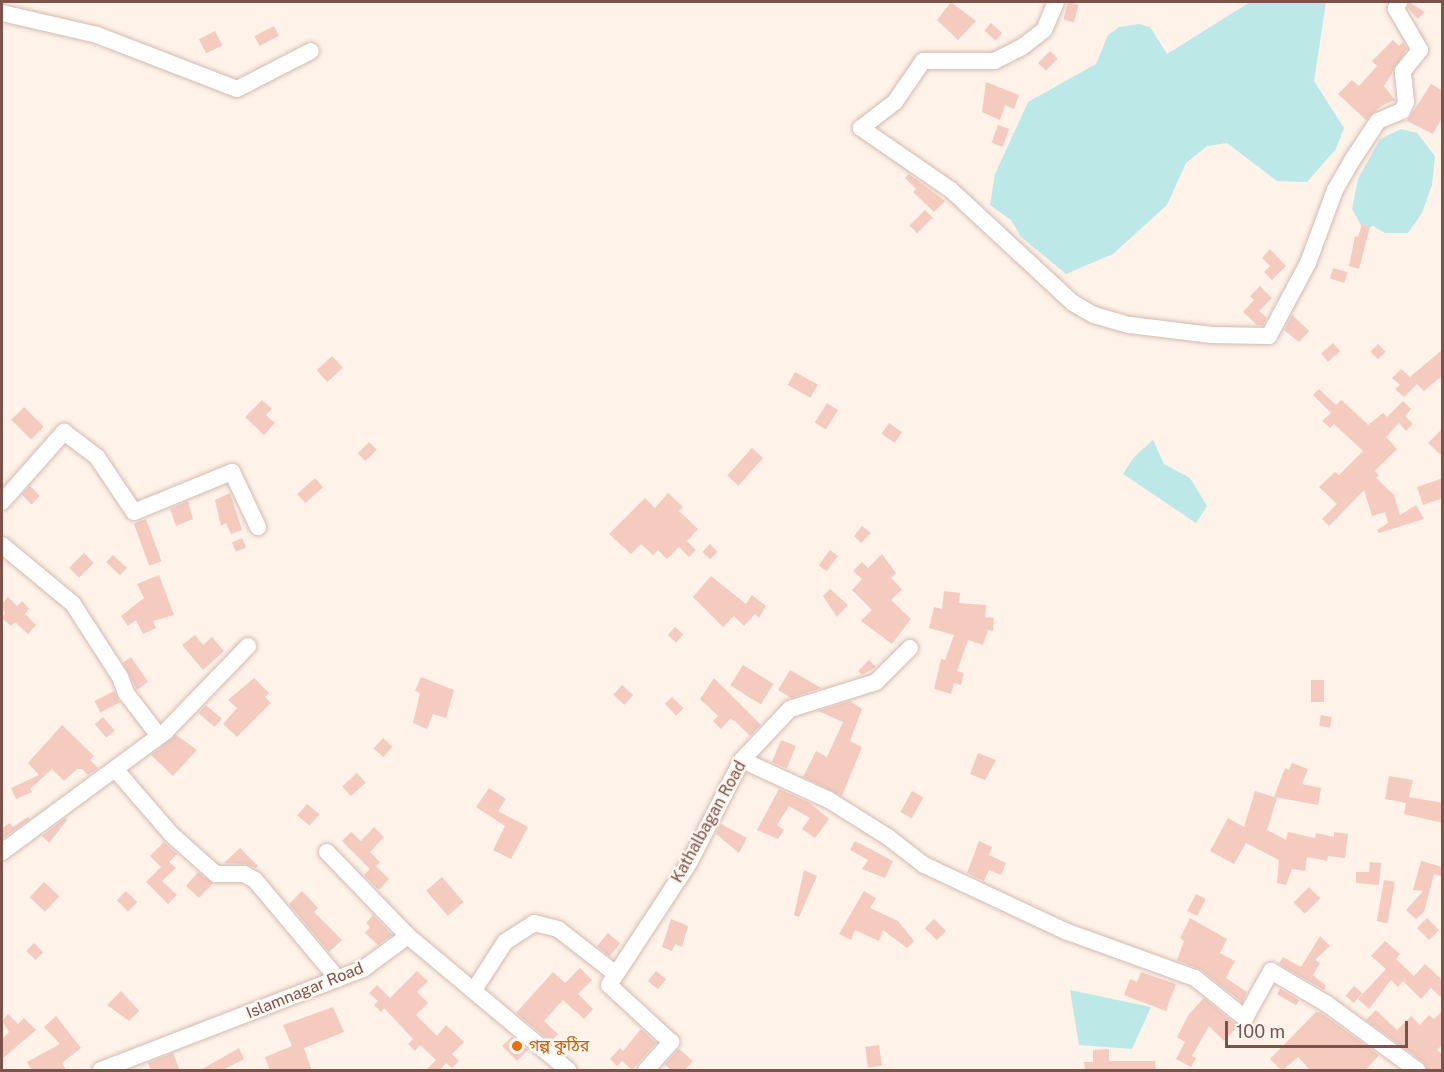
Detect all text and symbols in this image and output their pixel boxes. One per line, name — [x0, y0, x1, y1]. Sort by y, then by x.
street label: Kathalbagan Road — [668, 758, 750, 886]
street label: Islamnagar Road — [244, 959, 366, 1023]
scale bar — [1228, 1009, 1411, 1047]
text: 100 m — [1236, 1021, 1285, 1042]
place label: গল্প কুঠির — [529, 1036, 589, 1056]
marker: গল্প কুঠির — [510, 1039, 524, 1053]

